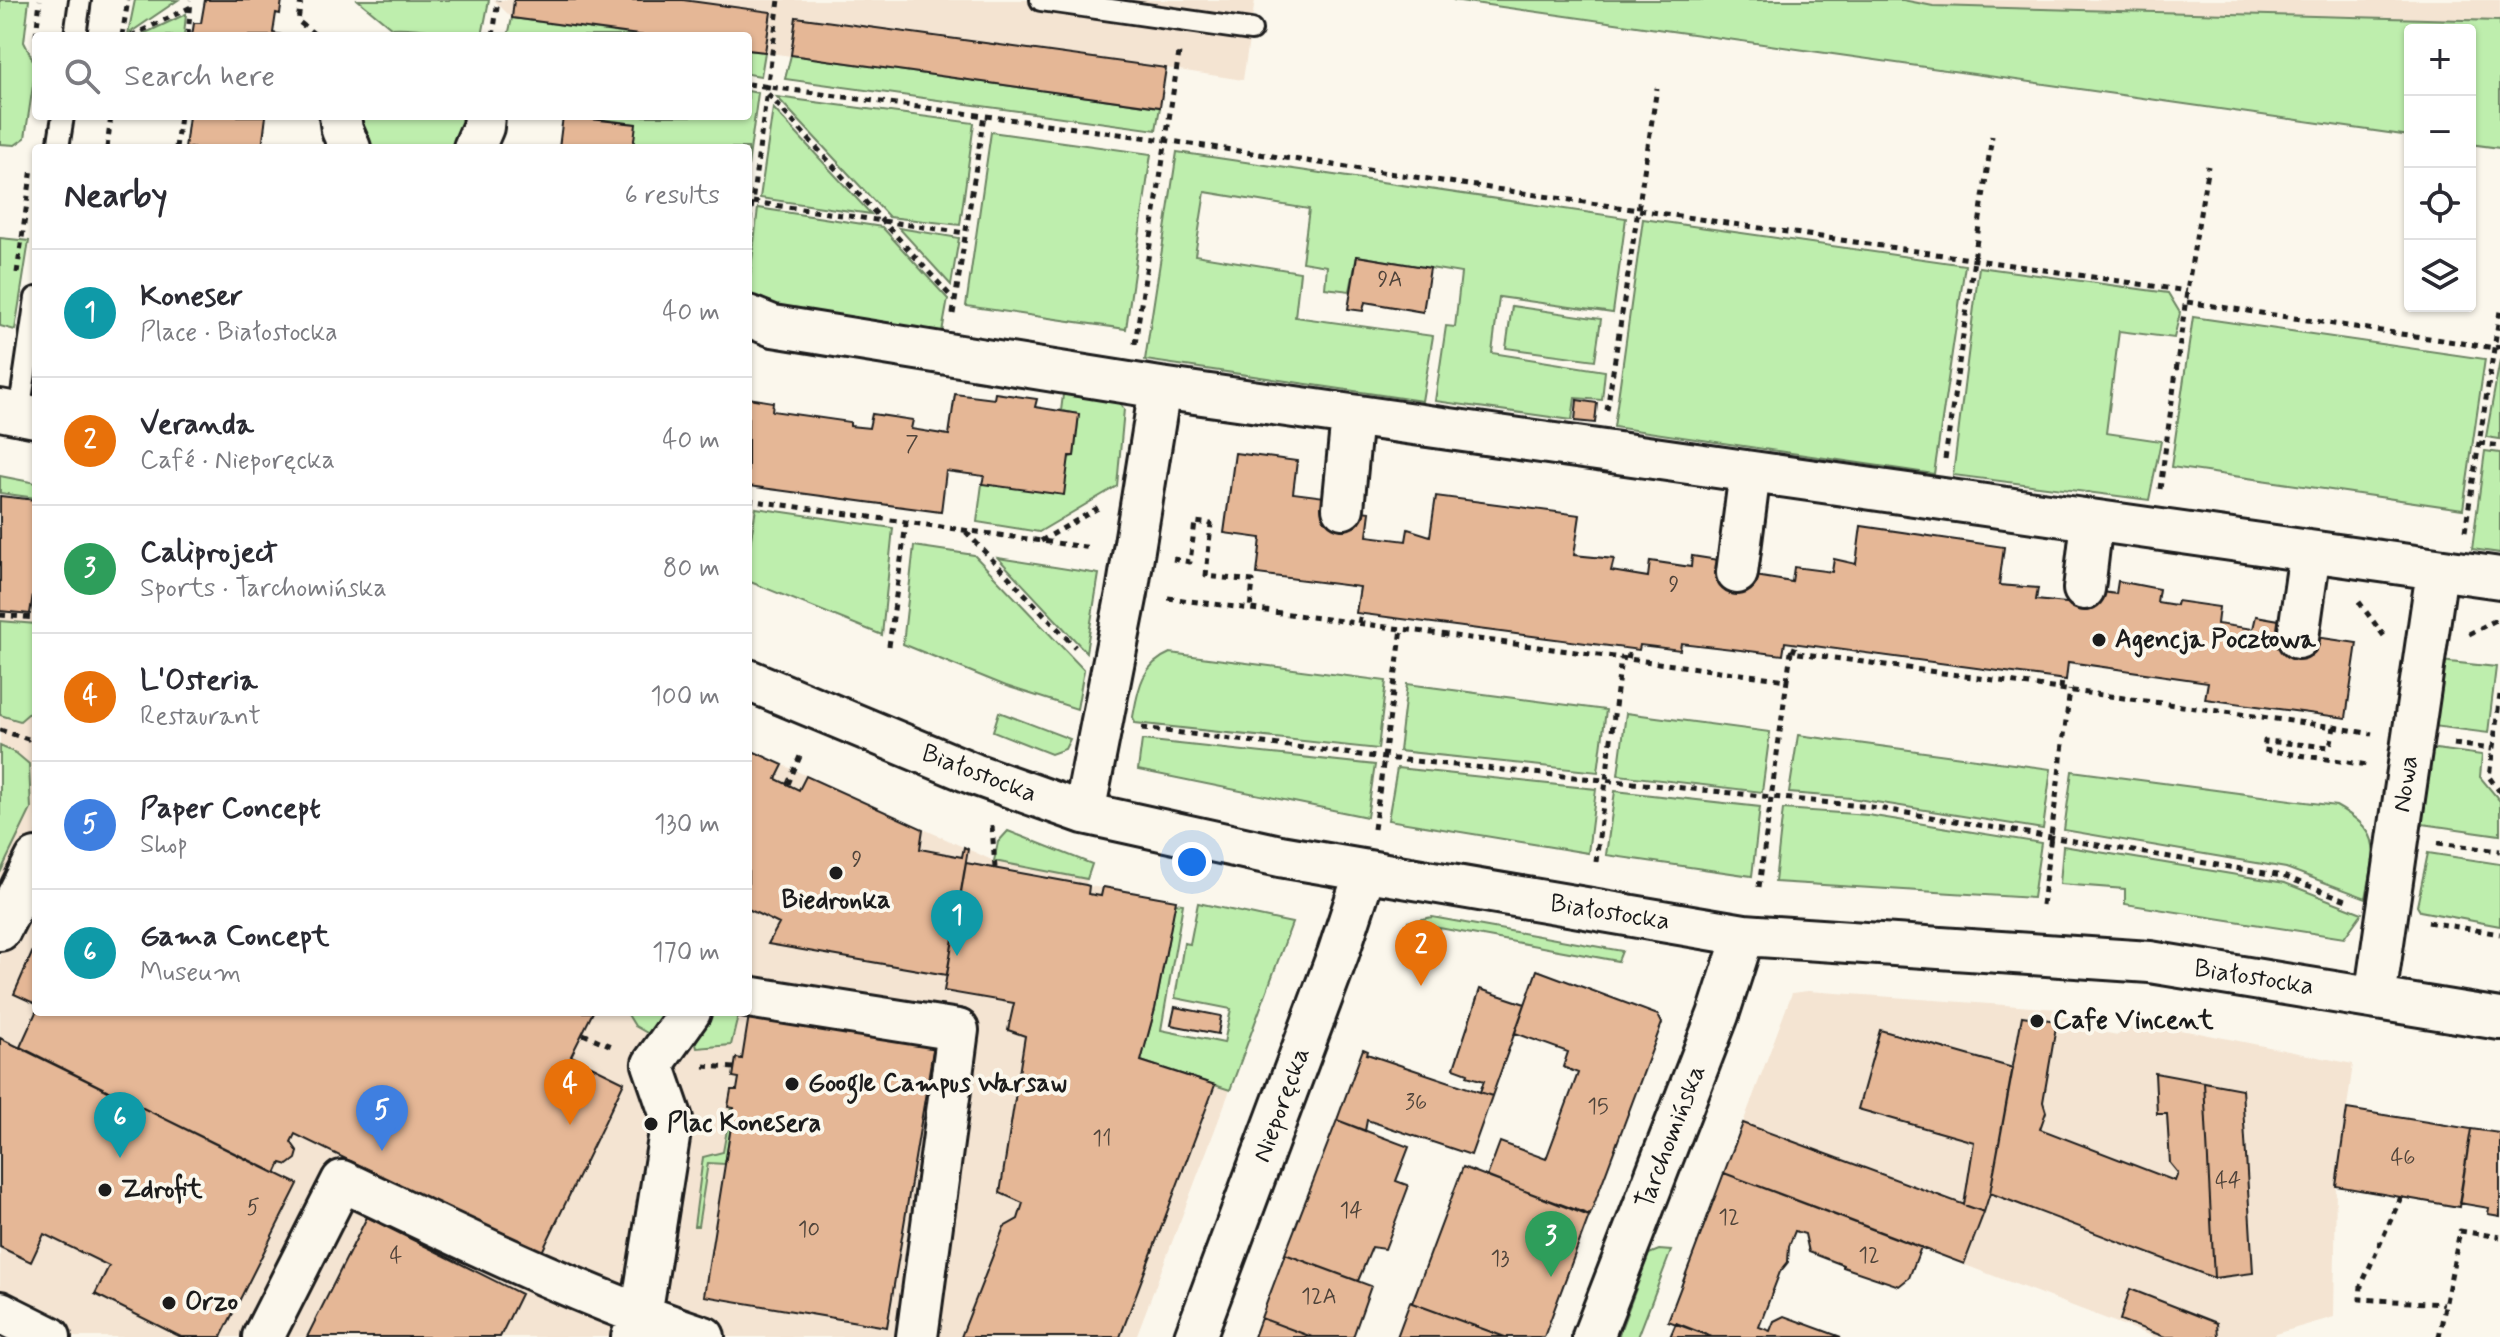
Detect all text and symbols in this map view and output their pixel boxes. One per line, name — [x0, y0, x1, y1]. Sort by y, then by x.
map controls — [2404, 24, 2476, 312]
button: + — [2404, 24, 2476, 96]
search box — [32, 32, 752, 120]
icon: search — [60, 54, 104, 98]
text: Search here — [124, 57, 275, 96]
button: − — [2404, 96, 2476, 168]
button: locate — [2404, 168, 2476, 240]
text: Nearby — [64, 174, 168, 219]
text: 6 results — [625, 179, 720, 213]
button: layers — [2404, 240, 2476, 312]
house number: 9A — [1377, 266, 1403, 294]
text: Koneser — [140, 277, 243, 316]
text: 1 — [84, 296, 96, 330]
text: 40 m — [662, 296, 720, 330]
text: Place · Białostocka — [140, 316, 338, 350]
text: Veranda — [140, 405, 254, 444]
text: 2 — [84, 424, 96, 458]
text: 40 m — [662, 424, 720, 458]
house number: 7 — [905, 431, 919, 459]
text: Café · Nieporęcka — [140, 444, 335, 478]
text: Caliproject — [140, 533, 278, 572]
text: 3 — [84, 552, 96, 586]
text: 80 m — [663, 552, 720, 586]
house number: 9 — [1669, 571, 1679, 599]
text: Sports · Tarchomińska — [140, 572, 387, 606]
place label: Agencja Pocztowa — [2115, 623, 2317, 658]
marker: Agencja Pocztowa — [2090, 631, 2108, 649]
text: L'Osteria — [140, 661, 257, 700]
text: 4 — [82, 680, 98, 714]
text: 100 m — [650, 680, 720, 714]
text: Restaurant — [140, 700, 261, 734]
street label: Białostocka — [917, 737, 1041, 811]
street label: Nowa — [2385, 753, 2427, 815]
text: Paper Concept — [140, 789, 321, 828]
text: 5 — [82, 808, 98, 842]
text: 130 m — [654, 808, 720, 842]
text: Shop — [140, 828, 188, 862]
your location — [1172, 842, 1212, 882]
house number: 9 — [852, 846, 862, 874]
marker: Biedronka — [827, 864, 845, 882]
place label: Biedronka — [781, 884, 891, 918]
street label: Białostocka — [1548, 887, 1672, 939]
pin: 1 — [931, 890, 983, 956]
text: Gama Concept — [140, 917, 329, 956]
pin: 2 — [1395, 920, 1447, 986]
text: 6 — [83, 936, 97, 970]
text: 170 m — [652, 936, 720, 970]
street label: Białostocka — [2192, 952, 2316, 1004]
text: Museum — [140, 956, 241, 990]
place label: Cafe Vincent — [2053, 1004, 2214, 1038]
marker: Cafe Vincent — [2028, 1012, 2046, 1030]
street label: Nieporęcka — [1245, 1043, 1319, 1167]
pin: 4 — [544, 1059, 596, 1125]
street label: Tarchomińska — [1628, 1060, 1714, 1214]
place label: Google Campus Warsaw — [808, 1067, 1067, 1104]
marker: Google Campus Warsaw — [783, 1075, 801, 1093]
pin: 5 — [356, 1085, 408, 1151]
house number: 36 — [1405, 1089, 1427, 1117]
pin: 6 — [94, 1092, 146, 1158]
house number: 15 — [1587, 1093, 1609, 1121]
place label: Plac Konesera — [667, 1107, 821, 1141]
marker: Plac Konesera — [642, 1115, 660, 1133]
house number: 11 — [1092, 1125, 1112, 1153]
house number: 46 — [2391, 1144, 2415, 1172]
house number: 44 — [2215, 1167, 2241, 1195]
place label: Zdrofit — [121, 1173, 203, 1207]
marker: Zdrofit — [96, 1181, 114, 1199]
house number: 5 — [246, 1194, 260, 1222]
house number: 14 — [1339, 1197, 1363, 1225]
house number: 12 — [1718, 1204, 1740, 1232]
pin: 3 — [1525, 1211, 1577, 1277]
house number: 10 — [798, 1216, 820, 1244]
house number: 4 — [390, 1242, 403, 1270]
house number: 12 — [1858, 1242, 1880, 1270]
house number: 13 — [1490, 1245, 1510, 1273]
house number: 12A — [1301, 1283, 1337, 1311]
place label: Orzo — [185, 1286, 239, 1320]
marker: Orzo — [160, 1294, 178, 1312]

